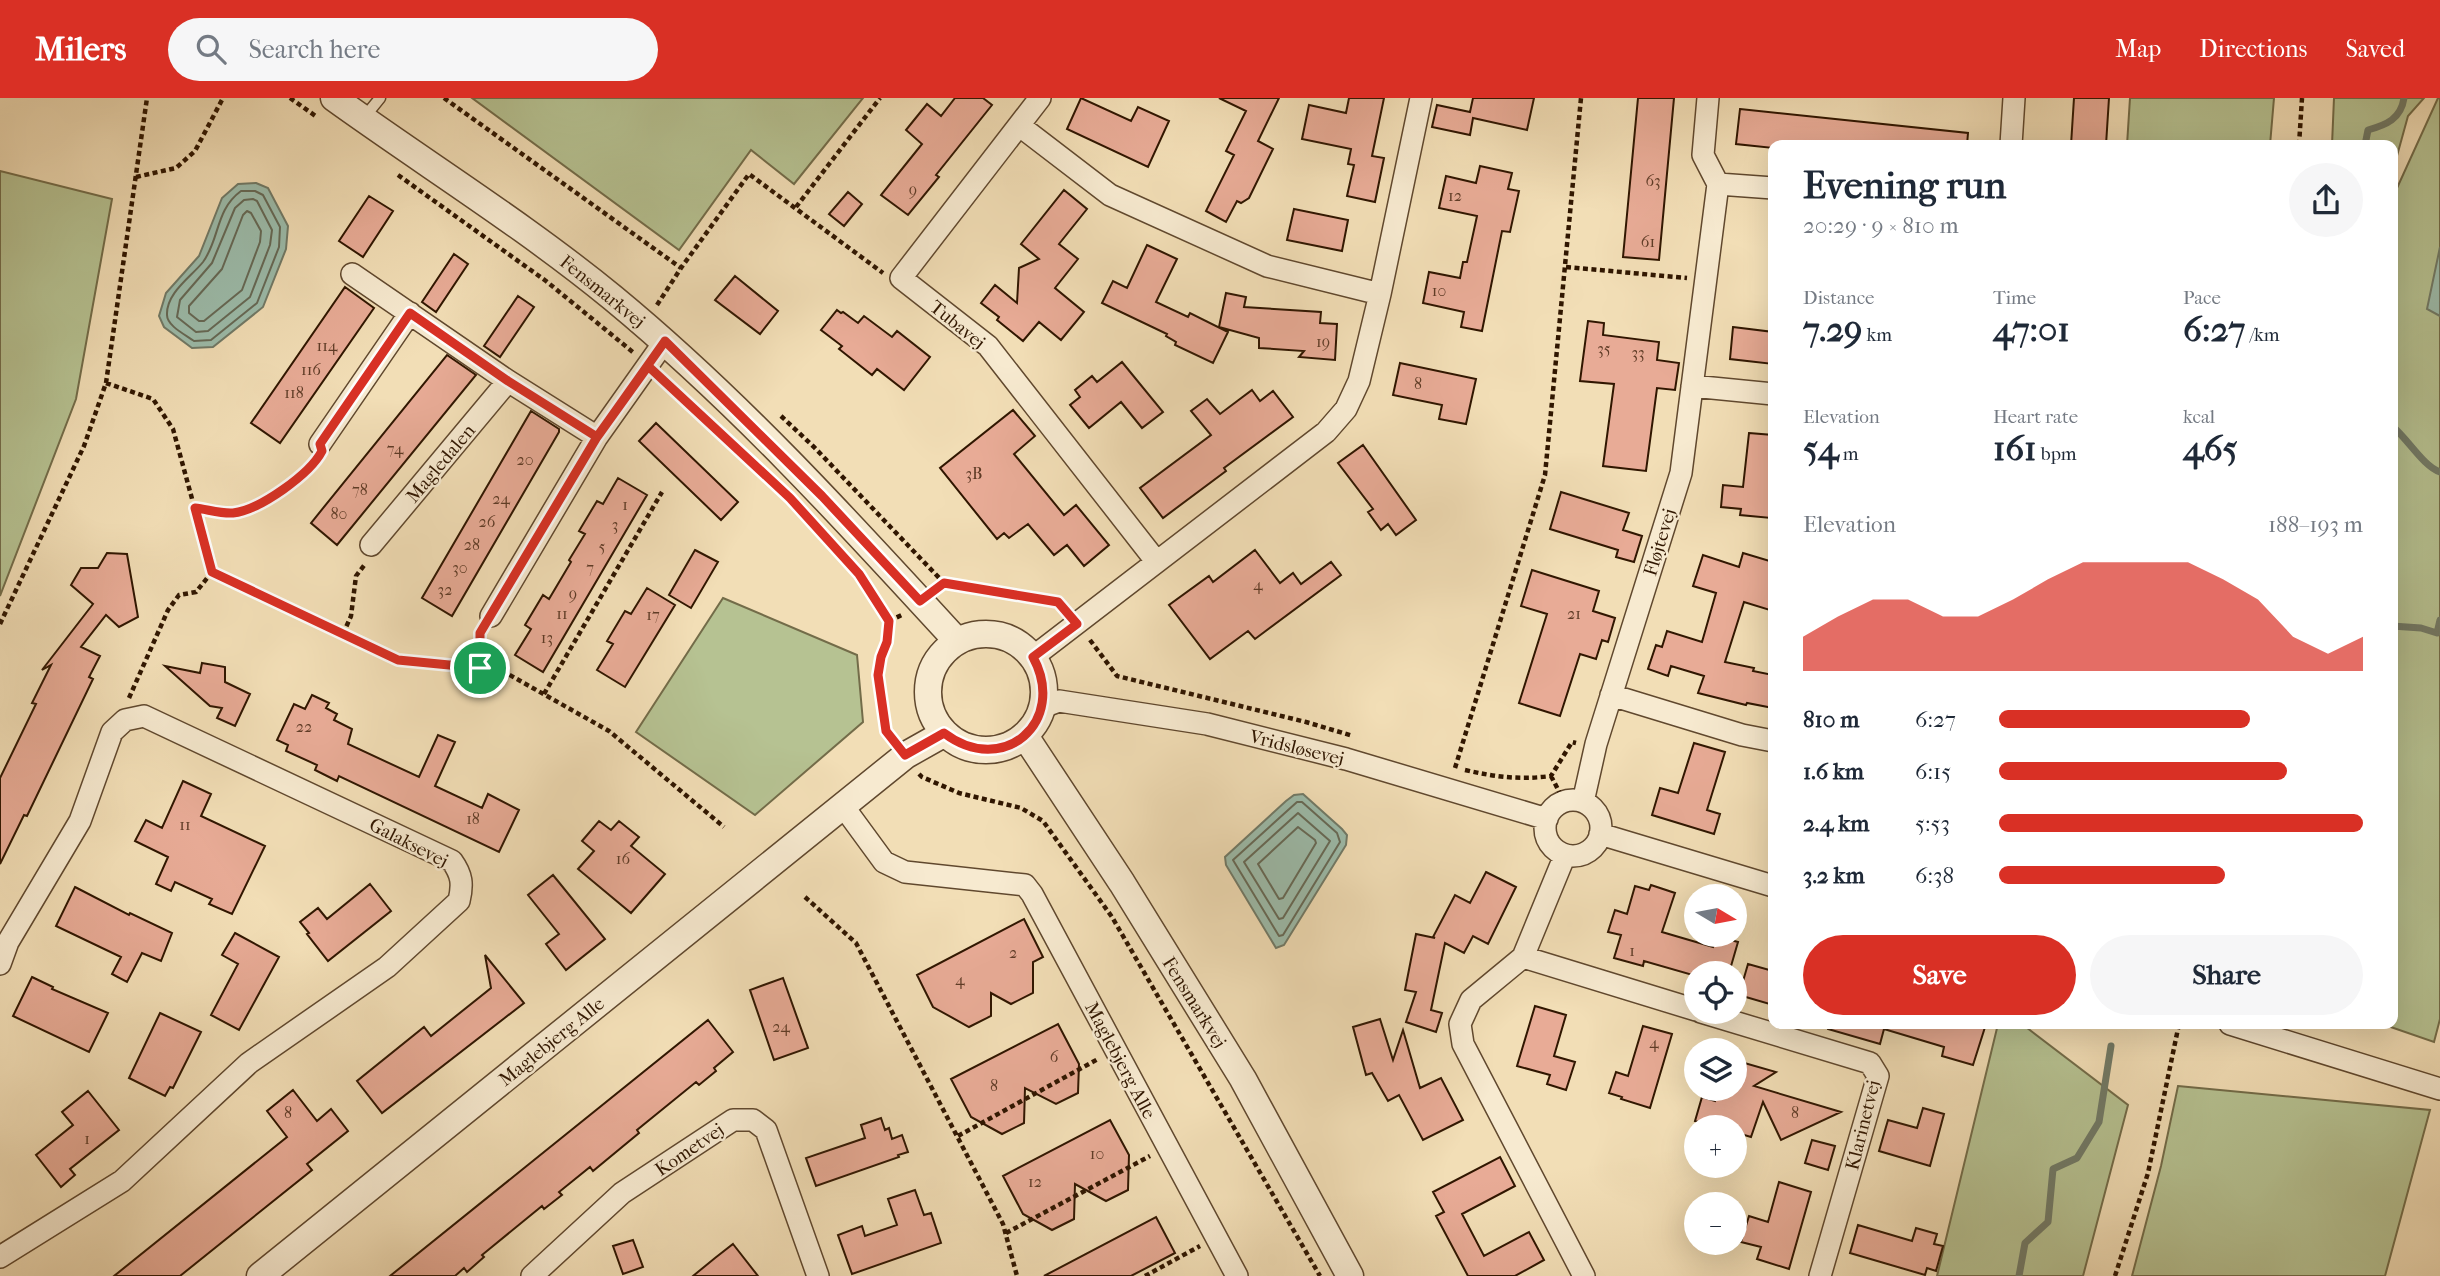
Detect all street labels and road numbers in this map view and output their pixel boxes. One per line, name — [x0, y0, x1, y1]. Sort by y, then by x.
street label: Fensmarkvej — [555, 251, 649, 333]
street label: Tubavej — [925, 296, 989, 354]
street label: Magledalen — [402, 420, 480, 507]
street label: Fløjtevej — [1639, 506, 1681, 579]
street label: Vridsløsevej — [1246, 725, 1346, 770]
street label: Galaksevej — [365, 814, 452, 872]
street label: Fensmarkvej — [1157, 953, 1231, 1052]
street label: Maglebjerg Alle — [494, 993, 609, 1091]
street label: Maglebjerg Alle — [1080, 998, 1160, 1123]
street label: Klarinetvej — [1841, 1078, 1885, 1173]
street label: Kometvej — [651, 1119, 728, 1181]

